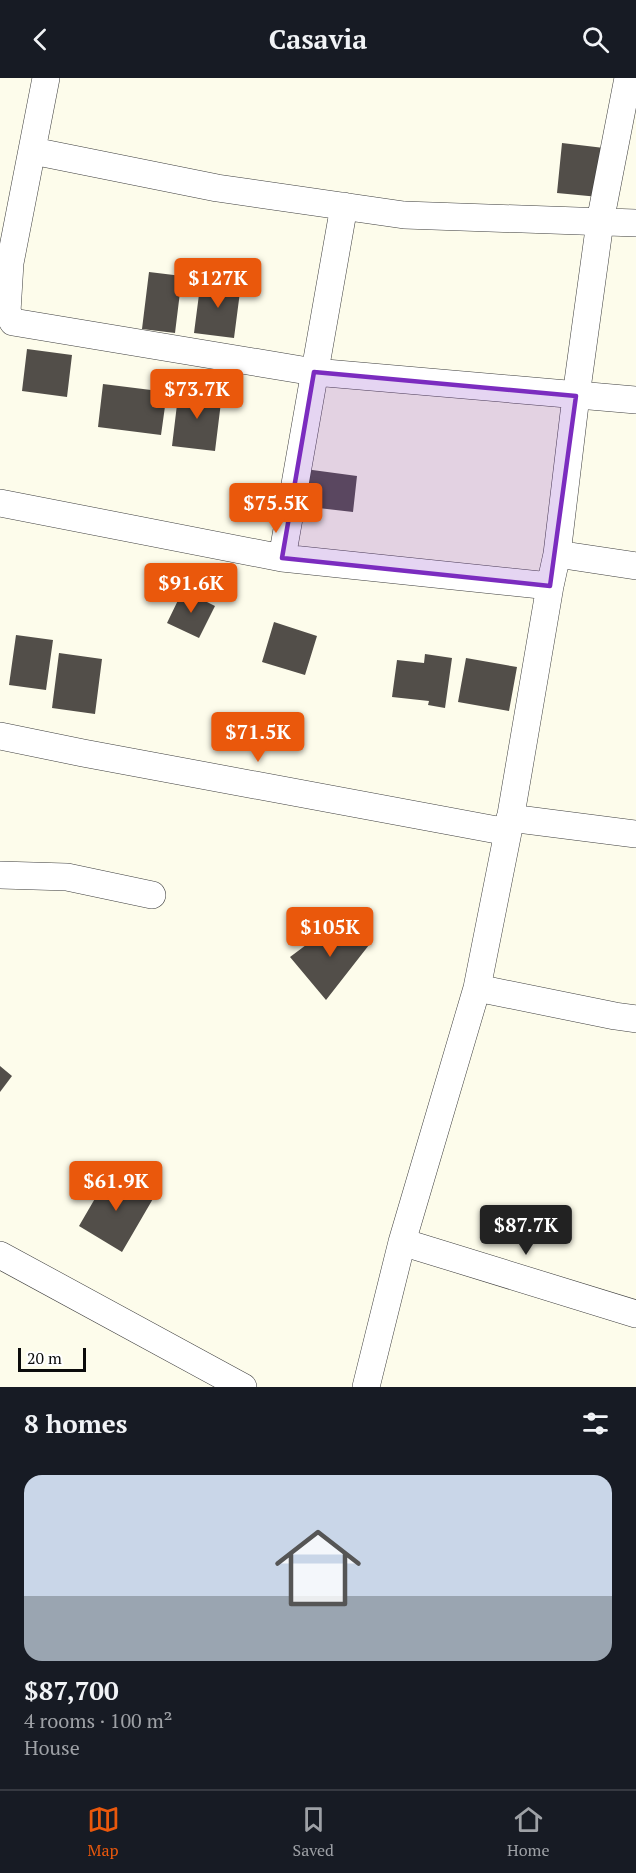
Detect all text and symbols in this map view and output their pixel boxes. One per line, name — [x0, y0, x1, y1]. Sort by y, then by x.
text: Casavia — [269, 21, 367, 57]
icon: back — [24, 23, 57, 56]
icon: search — [579, 23, 612, 56]
pin: $127K — [176, 258, 260, 309]
text: $127K — [188, 264, 248, 291]
pin: $73.7K — [148, 369, 246, 420]
text: $73.7K — [164, 375, 230, 402]
pin: $75.5K — [227, 483, 325, 534]
text: $75.5K — [243, 489, 309, 516]
pin: $91.6K — [142, 563, 240, 614]
text: $91.6K — [158, 569, 224, 596]
pin: $71.5K — [209, 712, 307, 763]
text: $71.5K — [225, 718, 291, 745]
pin: $105K — [288, 907, 372, 958]
text: $105K — [300, 913, 360, 940]
pin: $61.9K — [67, 1161, 165, 1212]
text: $61.9K — [83, 1167, 149, 1194]
pin: $87.7K — [477, 1205, 575, 1256]
text: $87.7K — [494, 1211, 558, 1238]
scale bar — [18, 1345, 86, 1372]
text: 20 m — [27, 1347, 62, 1369]
text: 8 homes — [24, 1406, 128, 1440]
icon: filters — [579, 1407, 612, 1440]
icon: home — [264, 1514, 372, 1622]
text: $87,700 — [24, 1673, 119, 1707]
text: 4 rooms · 100 m² — [24, 1707, 172, 1734]
text: House — [24, 1734, 80, 1761]
tab: Map — [87, 1803, 120, 1861]
tab: Saved — [293, 1803, 334, 1861]
tab: Home — [507, 1803, 549, 1861]

